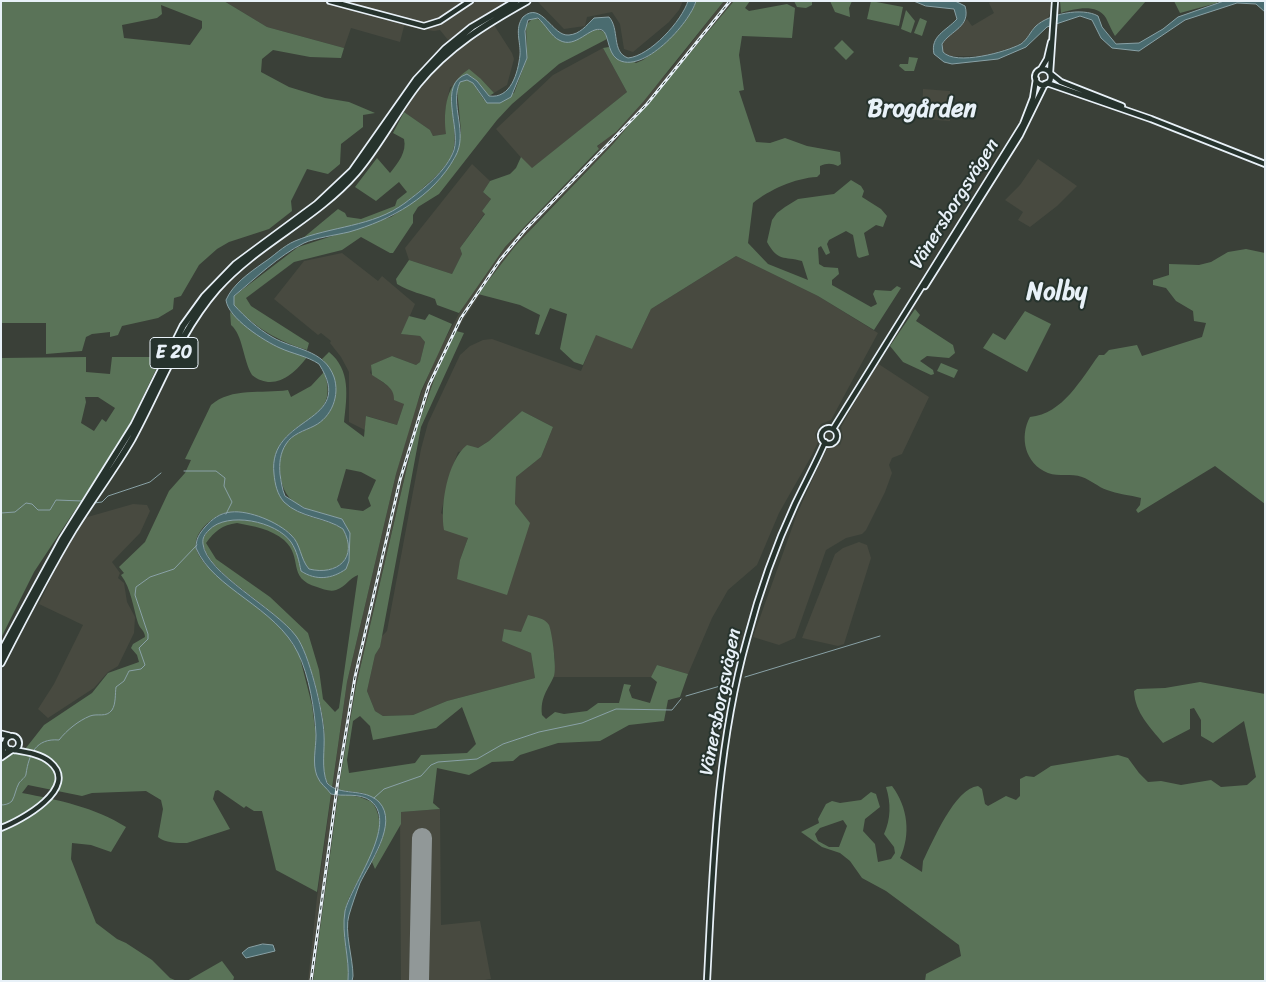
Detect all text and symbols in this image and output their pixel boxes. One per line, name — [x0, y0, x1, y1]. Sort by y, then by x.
district label: Brogården — [867, 96, 977, 124]
street label: Vänersborgsvägen — [906, 135, 1004, 273]
district label: Nolby — [1027, 279, 1087, 307]
road number: E 20 — [150, 338, 198, 368]
street label: Vänersborgsvägen — [696, 627, 746, 777]

